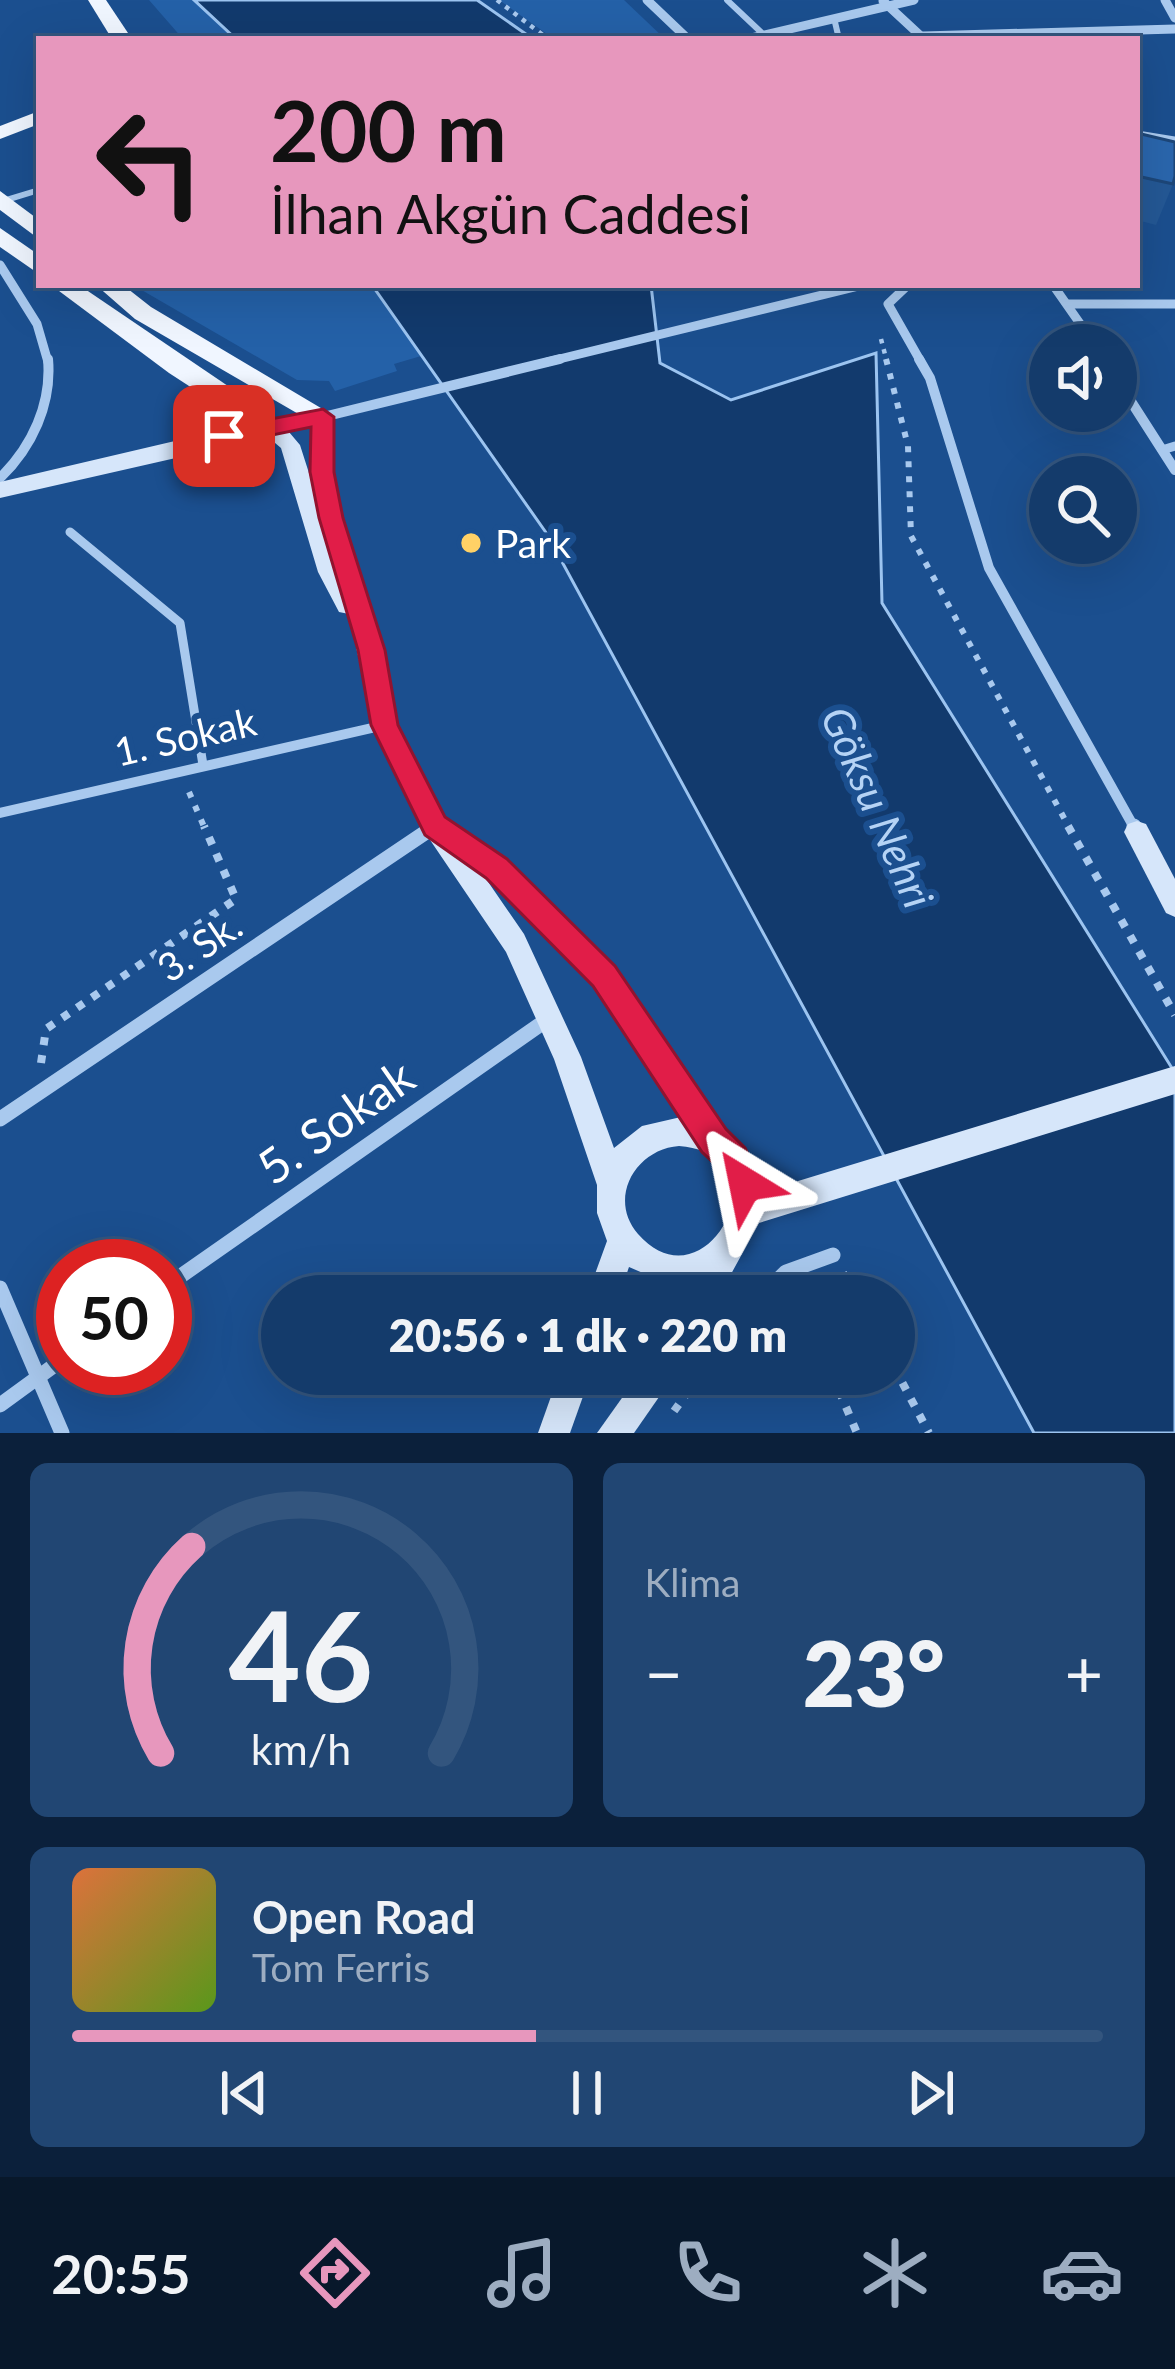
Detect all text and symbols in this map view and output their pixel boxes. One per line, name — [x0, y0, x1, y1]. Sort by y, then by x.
text: 200 m — [270, 79, 507, 180]
icon: left — [72, 84, 228, 240]
text: İlhan Akgün Caddesi — [270, 181, 751, 246]
map controls — [1029, 324, 1137, 564]
button: sound — [1029, 324, 1137, 432]
pin — [173, 385, 275, 487]
icon: arrive — [191, 403, 257, 469]
button: search — [1029, 456, 1137, 564]
place label: Park — [495, 520, 571, 566]
marker: Park — [458, 530, 484, 556]
street label: 1. Sokak — [110, 697, 260, 775]
water label: Göksu Nehri — [812, 699, 945, 915]
street label: 3. Sk. — [148, 901, 250, 991]
street label: 5. Sokak — [246, 1046, 424, 1195]
position arrow — [682, 1121, 808, 1247]
speed limit sign: 50 — [36, 1239, 192, 1395]
text: 20:56 · 1 dk · 220 m — [389, 1308, 787, 1362]
text: Klima — [645, 1559, 740, 1605]
text: 46 — [229, 1579, 374, 1729]
text: 23° — [803, 1618, 945, 1726]
text: − — [645, 1633, 683, 1712]
text: + — [1065, 1633, 1103, 1712]
text: km/h — [251, 1723, 351, 1774]
text: Open Road — [252, 1890, 476, 1944]
text: Tom Ferris — [252, 1944, 430, 1990]
icon: previous — [211, 2060, 277, 2126]
icon: pause — [554, 2060, 620, 2126]
icon: next — [898, 2060, 964, 2126]
icon: directions — [293, 2231, 377, 2315]
icon: music — [480, 2231, 564, 2315]
icon: phone — [666, 2231, 750, 2315]
icon: climate — [853, 2231, 937, 2315]
icon: car — [1040, 2231, 1124, 2315]
text: 20:55 — [51, 2241, 191, 2306]

